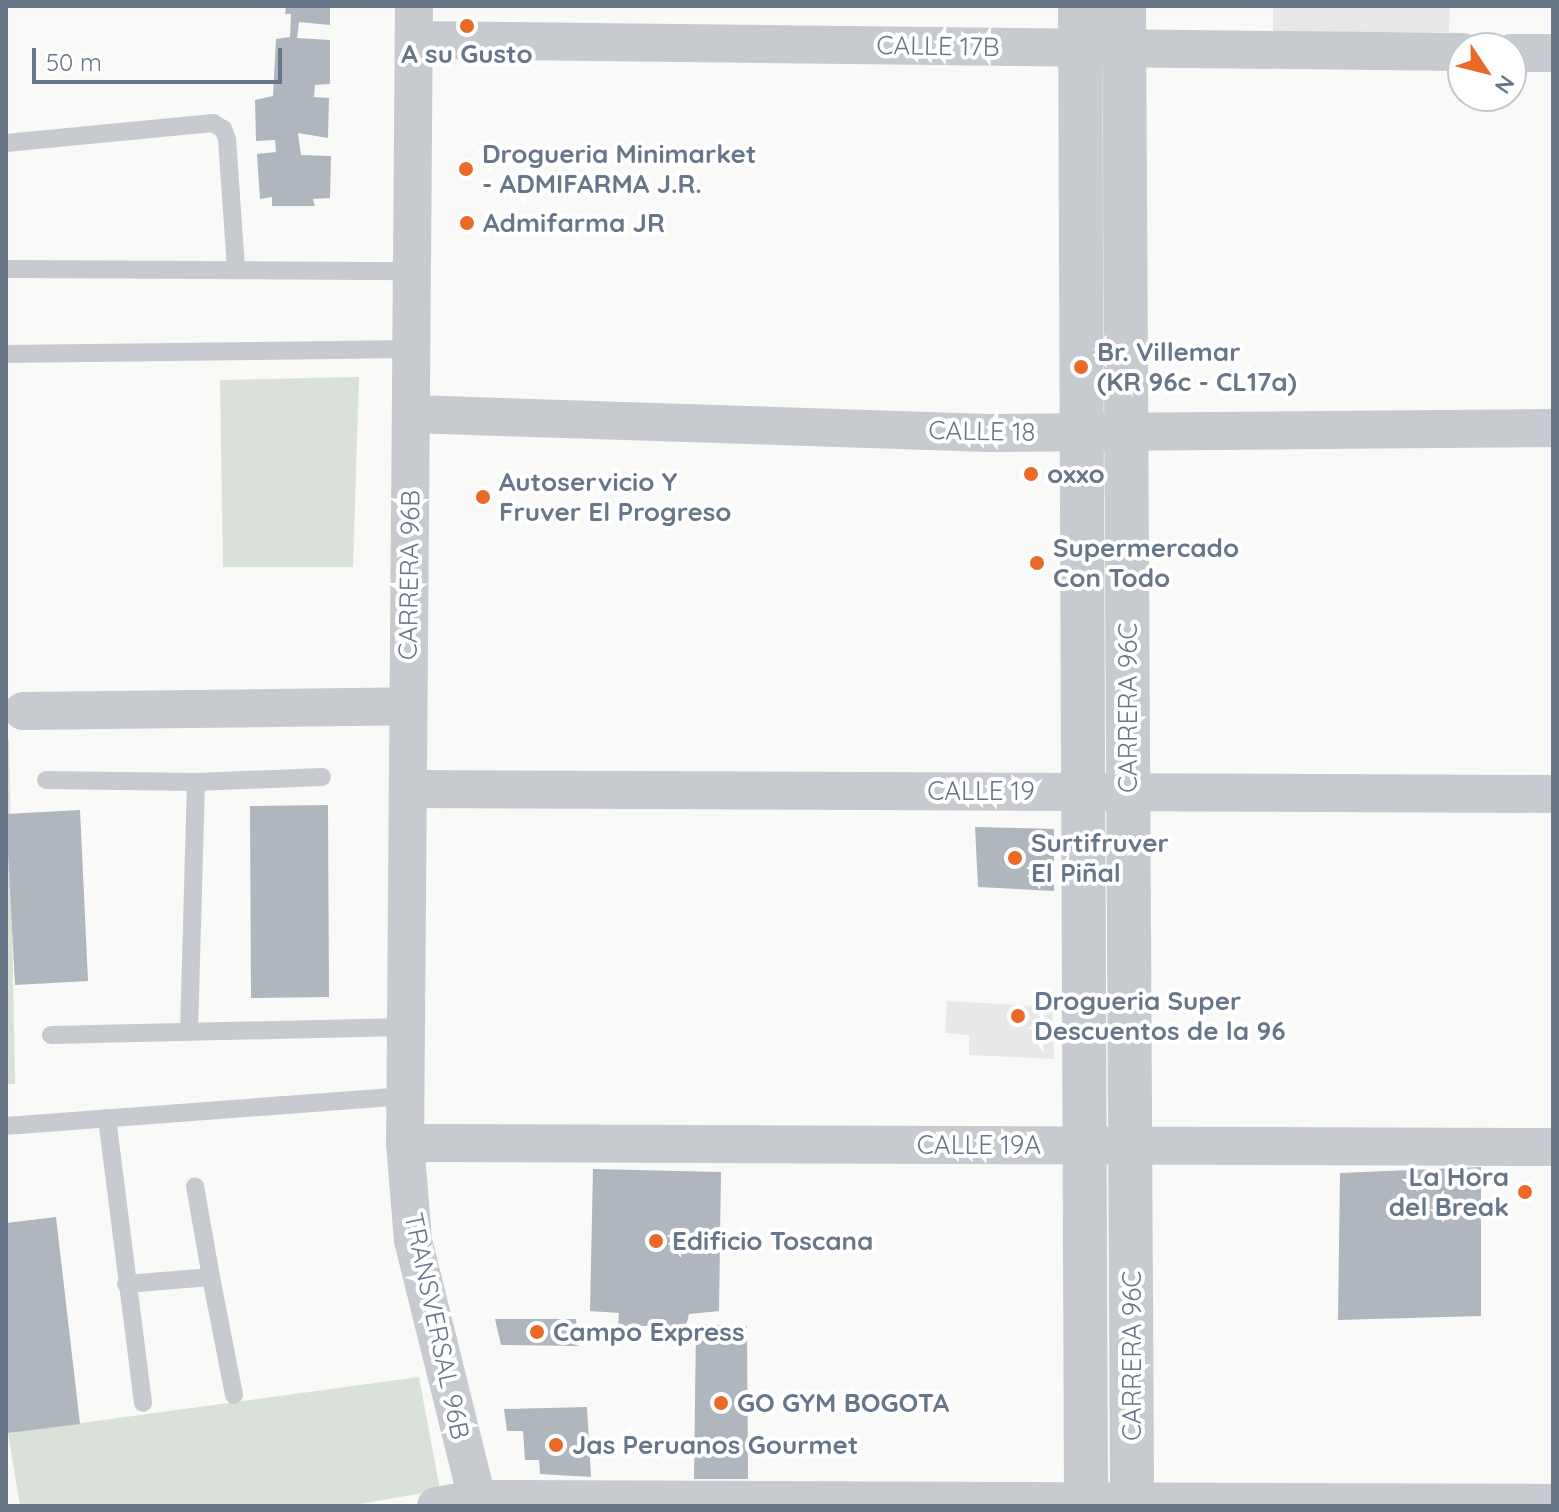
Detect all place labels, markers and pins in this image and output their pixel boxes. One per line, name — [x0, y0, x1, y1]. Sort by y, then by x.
marker: A su Gusto — [458, 17, 476, 35]
place label: A su Gusto — [401, 38, 533, 70]
place label: Drogueria Minimarket - ADMIFARMA J.R. — [482, 138, 756, 200]
marker: Drogueria Minimarket - ADMIFARMA J.R. — [457, 160, 475, 178]
place label: Admifarma JR — [483, 207, 665, 239]
marker: Admifarma JR — [458, 214, 476, 232]
place label: Br. Villemar (KR 96c - CL17a) — [1097, 336, 1297, 398]
marker: Br. Villemar (KR 96c - CL17a) — [1072, 358, 1090, 376]
place label: oxxo — [1047, 458, 1105, 490]
marker: oxxo — [1022, 465, 1040, 483]
place label: Autoservicio Y Fruver El Progreso — [499, 466, 731, 528]
marker: Autoservicio Y Fruver El Progreso — [474, 488, 492, 506]
place label: Supermercado Con Todo — [1053, 532, 1239, 594]
marker: Supermercado Con Todo — [1028, 554, 1046, 572]
place label: Surtifruver El Piñal — [1031, 827, 1169, 888]
marker: Surtifruver El Piñal — [1006, 849, 1024, 867]
place label: Drogueria Super Descuentos de la 96 — [1034, 985, 1286, 1046]
marker: Drogueria Super Descuentos de la 96 — [1009, 1007, 1027, 1025]
place label: La Hora del Break — [1389, 1161, 1509, 1222]
marker: La Hora del Break — [1516, 1183, 1534, 1201]
place label: Edificio Toscana — [672, 1225, 873, 1257]
marker: Edificio Toscana — [647, 1232, 665, 1250]
place label: Campo Express — [553, 1316, 744, 1348]
marker: Campo Express — [528, 1323, 546, 1341]
place label: GO GYM BOGOTA — [737, 1387, 949, 1419]
marker: GO GYM BOGOTA — [712, 1394, 730, 1412]
place label: Jas Peruanos Gourmet — [572, 1429, 858, 1461]
marker: Jas Peruanos Gourmet — [547, 1436, 565, 1454]

